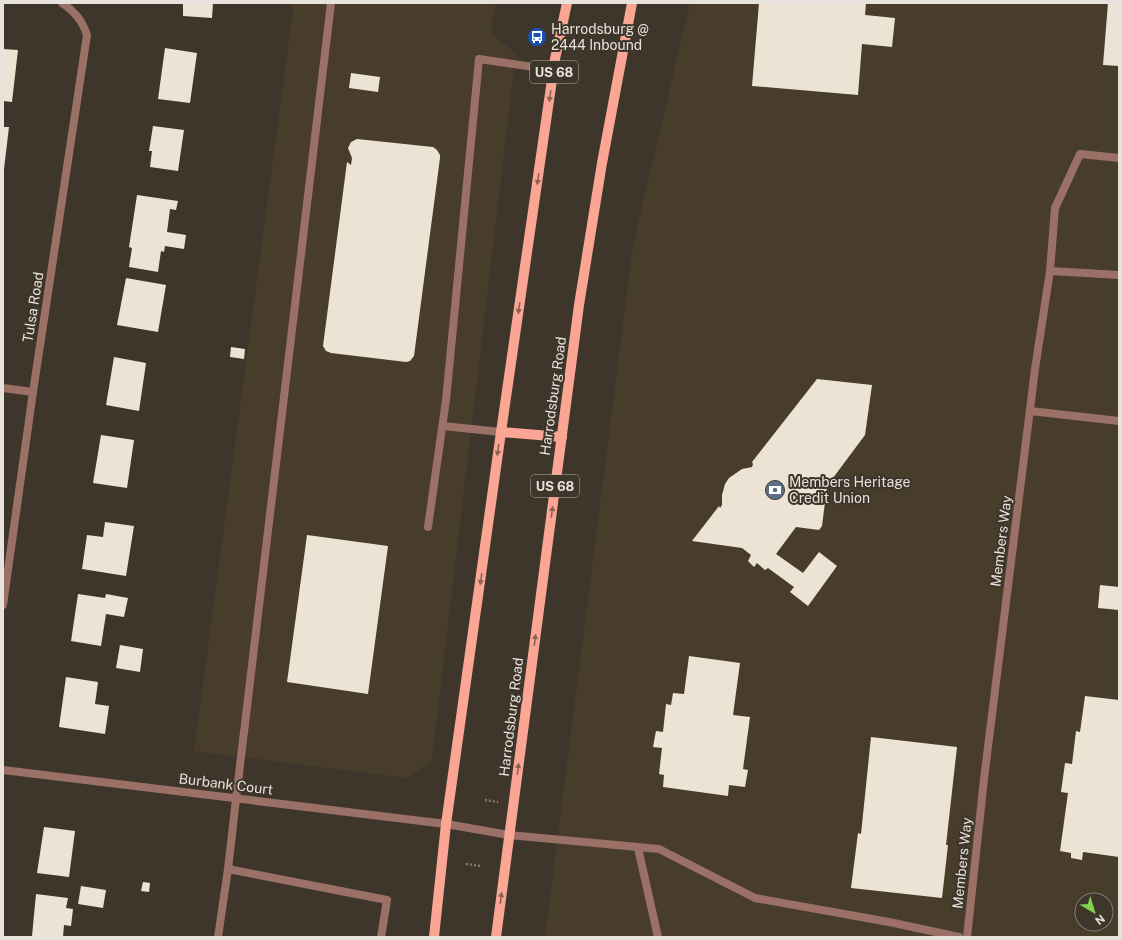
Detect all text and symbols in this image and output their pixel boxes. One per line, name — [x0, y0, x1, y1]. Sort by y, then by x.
place label: Harrodsburg @ 2444 Inbound — [551, 21, 649, 53]
bus stop icon: Harrodsburg @ 2444 Inbound — [526, 26, 548, 48]
road number: US 68 — [530, 61, 578, 83]
one-way arrow — [547, 90, 553, 102]
one-way arrow — [535, 173, 541, 185]
street label: Tulsa Road — [20, 271, 46, 343]
one-way arrow — [516, 302, 522, 314]
street label: Harrodsburg Road — [537, 336, 569, 456]
one-way arrow — [495, 444, 501, 457]
place label: Members Heritage Credit Union — [789, 474, 911, 506]
road number: US 68 — [531, 475, 579, 497]
bank icon: Members Heritage Credit Union — [764, 479, 786, 501]
street label: Members Way — [987, 494, 1015, 588]
one-way arrow — [549, 506, 555, 518]
one-way arrow — [477, 573, 484, 585]
one-way arrow — [532, 634, 538, 647]
street label: Harrodsburg Road — [496, 657, 526, 777]
one-way arrow — [515, 763, 521, 775]
street label: Burbank Court — [178, 770, 274, 798]
street label: Members Way — [949, 816, 975, 910]
one-way arrow — [498, 892, 504, 904]
north arrow — [1074, 892, 1114, 932]
text: N — [1093, 913, 1107, 927]

